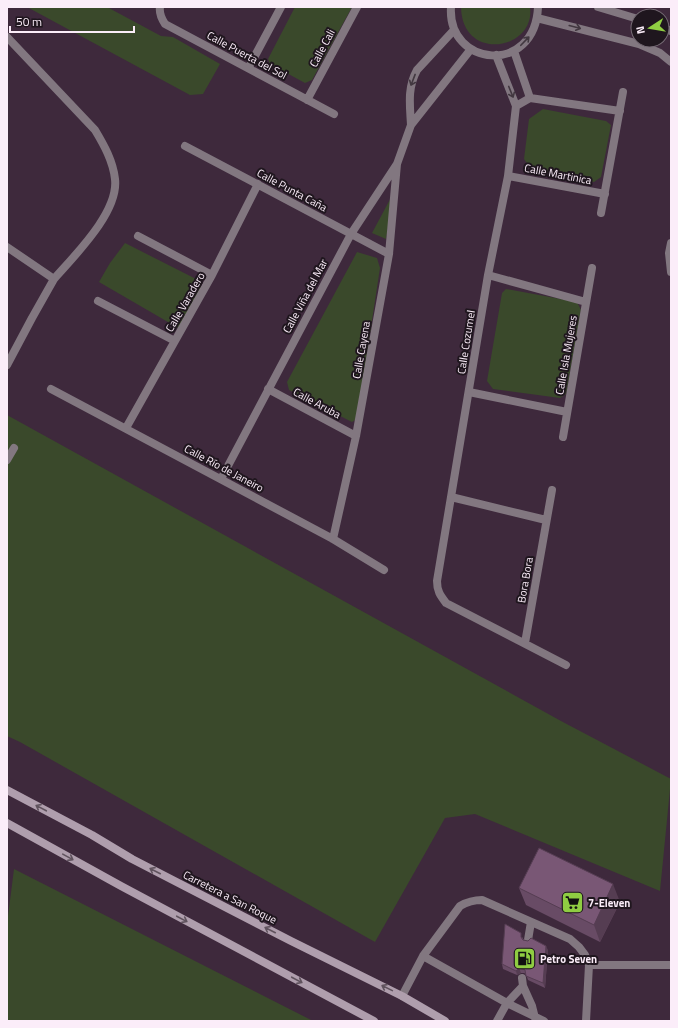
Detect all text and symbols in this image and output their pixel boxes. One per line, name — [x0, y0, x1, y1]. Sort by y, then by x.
scale bar — [10, 8, 134, 34]
north arrow — [630, 8, 670, 48]
text: 50 m — [16, 12, 42, 31]
one-way arrow — [568, 24, 581, 32]
text: N — [632, 25, 649, 35]
street label: Calle Cali — [305, 26, 339, 70]
street label: Calle Puerta del Sol — [204, 27, 290, 83]
one-way arrow — [521, 36, 530, 46]
one-way arrow — [408, 74, 416, 86]
one-way arrow — [507, 86, 515, 98]
street label: Calle Martinica — [523, 160, 593, 188]
street label: Calle Punta Caña — [254, 165, 330, 215]
street label: Calle Viña del Mar — [279, 256, 331, 336]
street label: Calle Varadero — [161, 269, 209, 335]
street label: Calle Cozumel — [453, 309, 479, 375]
street label: Calle Isla Mujeres — [551, 314, 581, 396]
street label: Calle Cayena — [348, 319, 374, 380]
street label: Calle Aruba — [290, 384, 344, 423]
street label: Calle Río de Janeiro — [181, 440, 267, 496]
street label: Bora Bora — [513, 555, 537, 604]
one-way arrow — [35, 804, 47, 811]
one-way arrow — [62, 853, 74, 861]
street label: Carretera a San Roque — [180, 866, 280, 928]
one-way arrow — [149, 867, 161, 874]
supermarket icon: 7-Eleven — [560, 890, 586, 916]
place label: 7-Eleven — [588, 895, 630, 911]
one-way arrow — [176, 916, 188, 923]
one-way arrow — [265, 926, 277, 934]
fuel station icon: Petro Seven — [512, 946, 538, 972]
place label: Petro Seven — [540, 951, 597, 967]
one-way arrow — [290, 977, 302, 985]
one-way arrow — [381, 984, 393, 991]

